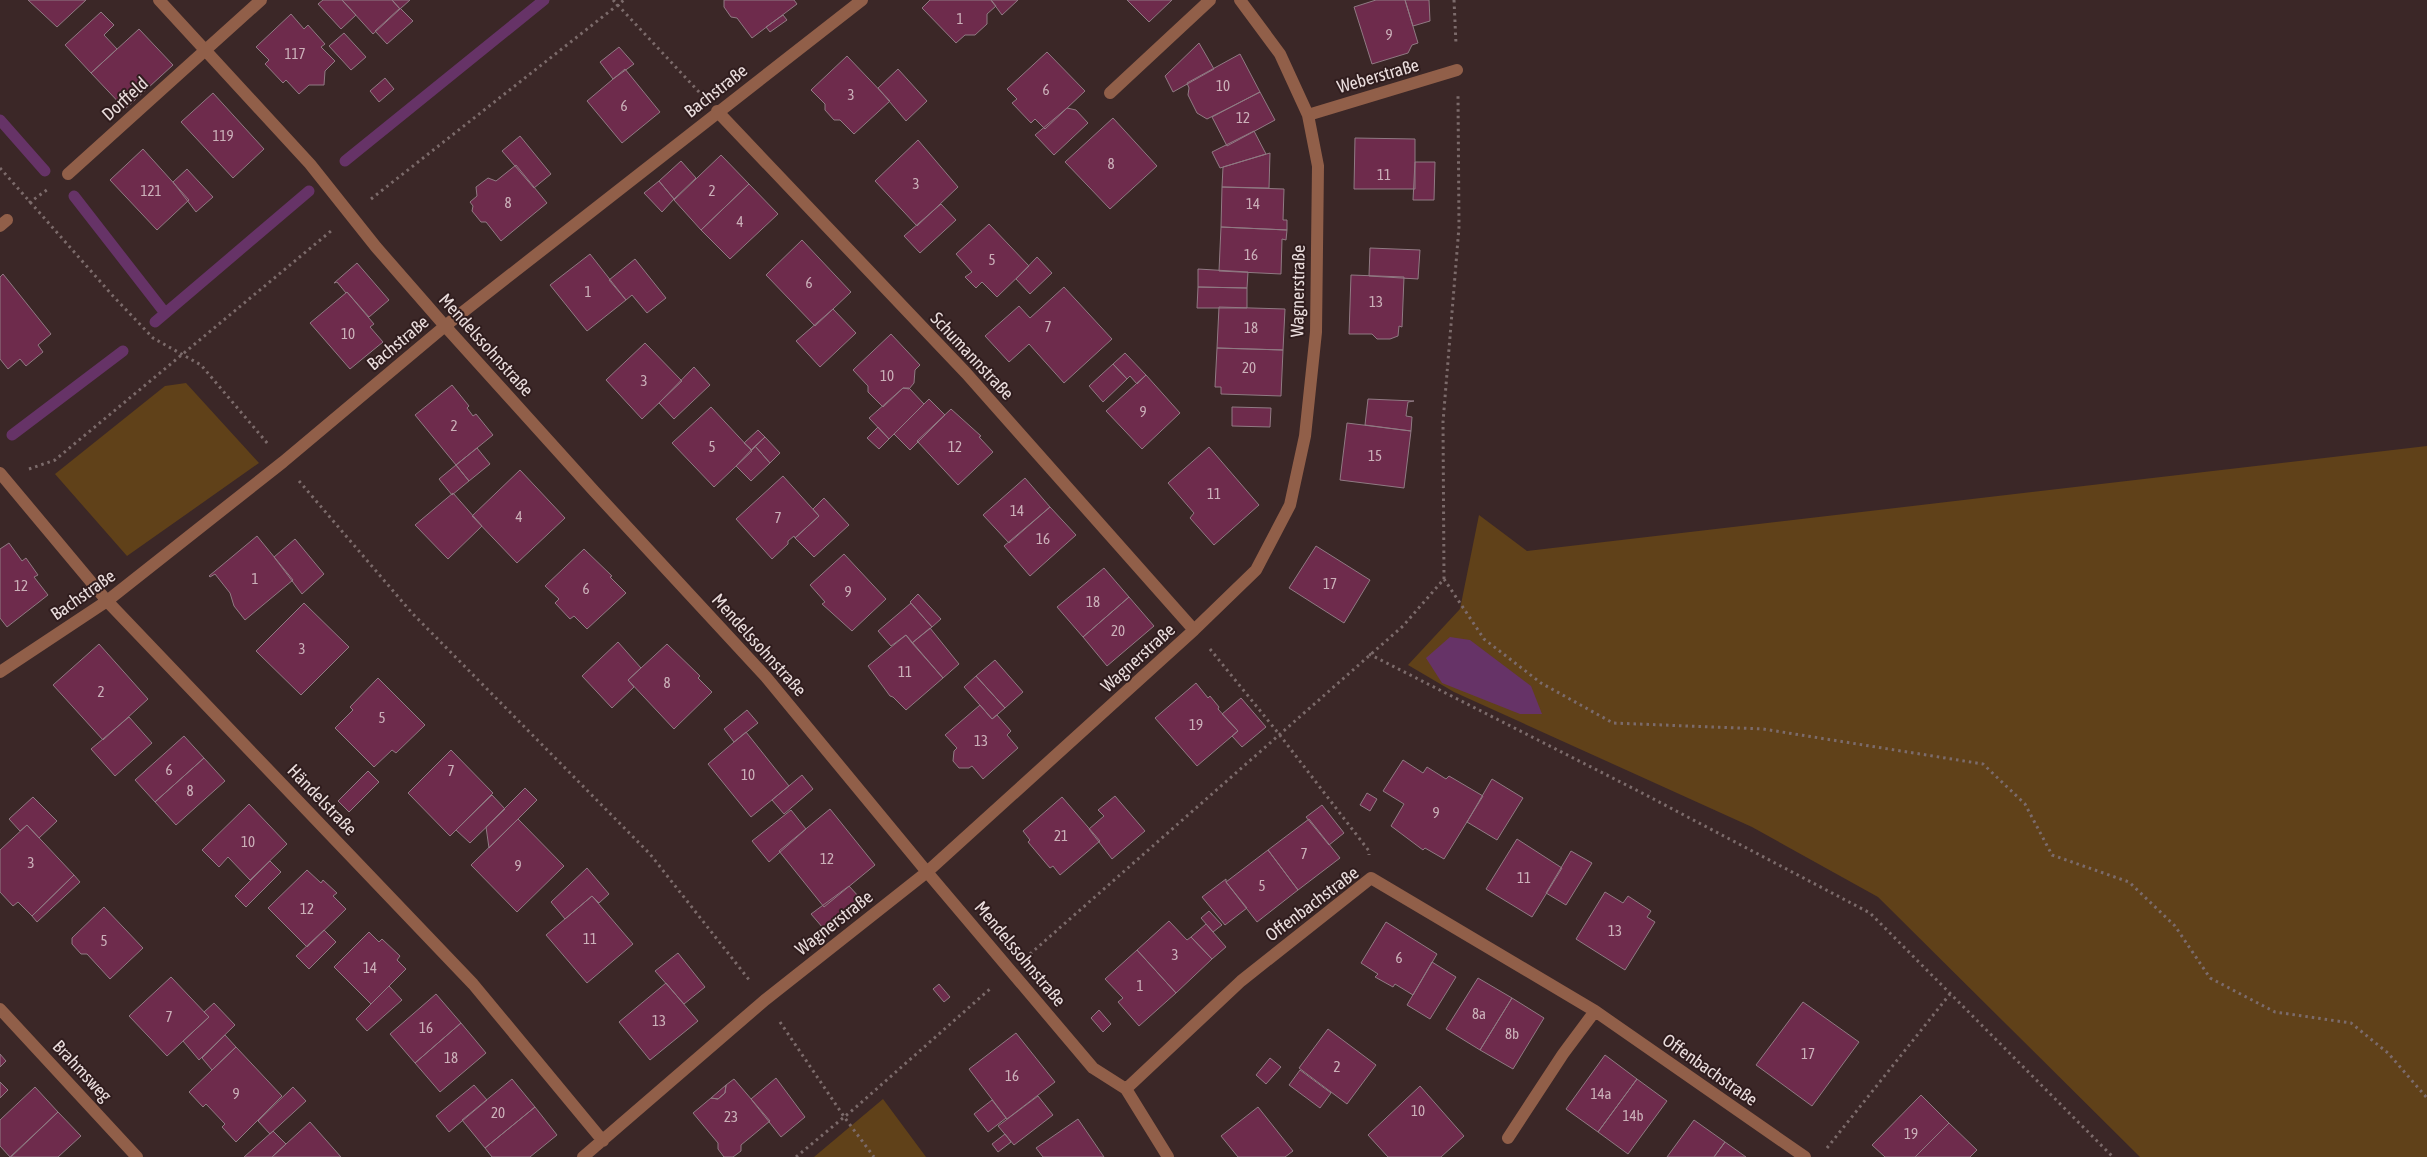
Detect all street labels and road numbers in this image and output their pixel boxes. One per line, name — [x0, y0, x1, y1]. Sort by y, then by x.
street label: Weberstraße — [1335, 54, 1421, 97]
street label: Bachstraße — [680, 60, 751, 122]
street label: Dorffeld — [97, 73, 152, 125]
street label: Wagnerstraße — [1286, 245, 1309, 337]
street label: Mendelssohnstraße — [435, 289, 538, 400]
street label: Schumannstraße — [927, 308, 1018, 404]
street label: Bachstraße — [363, 311, 433, 374]
street label: Bachstraße — [46, 565, 119, 624]
street label: Mendelssohnstraße — [708, 589, 811, 700]
street label: Wagnerstraße — [1096, 619, 1179, 696]
street label: Händelstraße — [283, 760, 361, 840]
street label: Offenbachstraße — [1261, 862, 1362, 945]
street label: Wagnerstraße — [791, 886, 877, 959]
street label: Mendelssohnstraße — [970, 897, 1070, 1010]
street label: Offenbachstraße — [1659, 1029, 1762, 1110]
street label: Brahmsweg — [49, 1036, 116, 1106]

